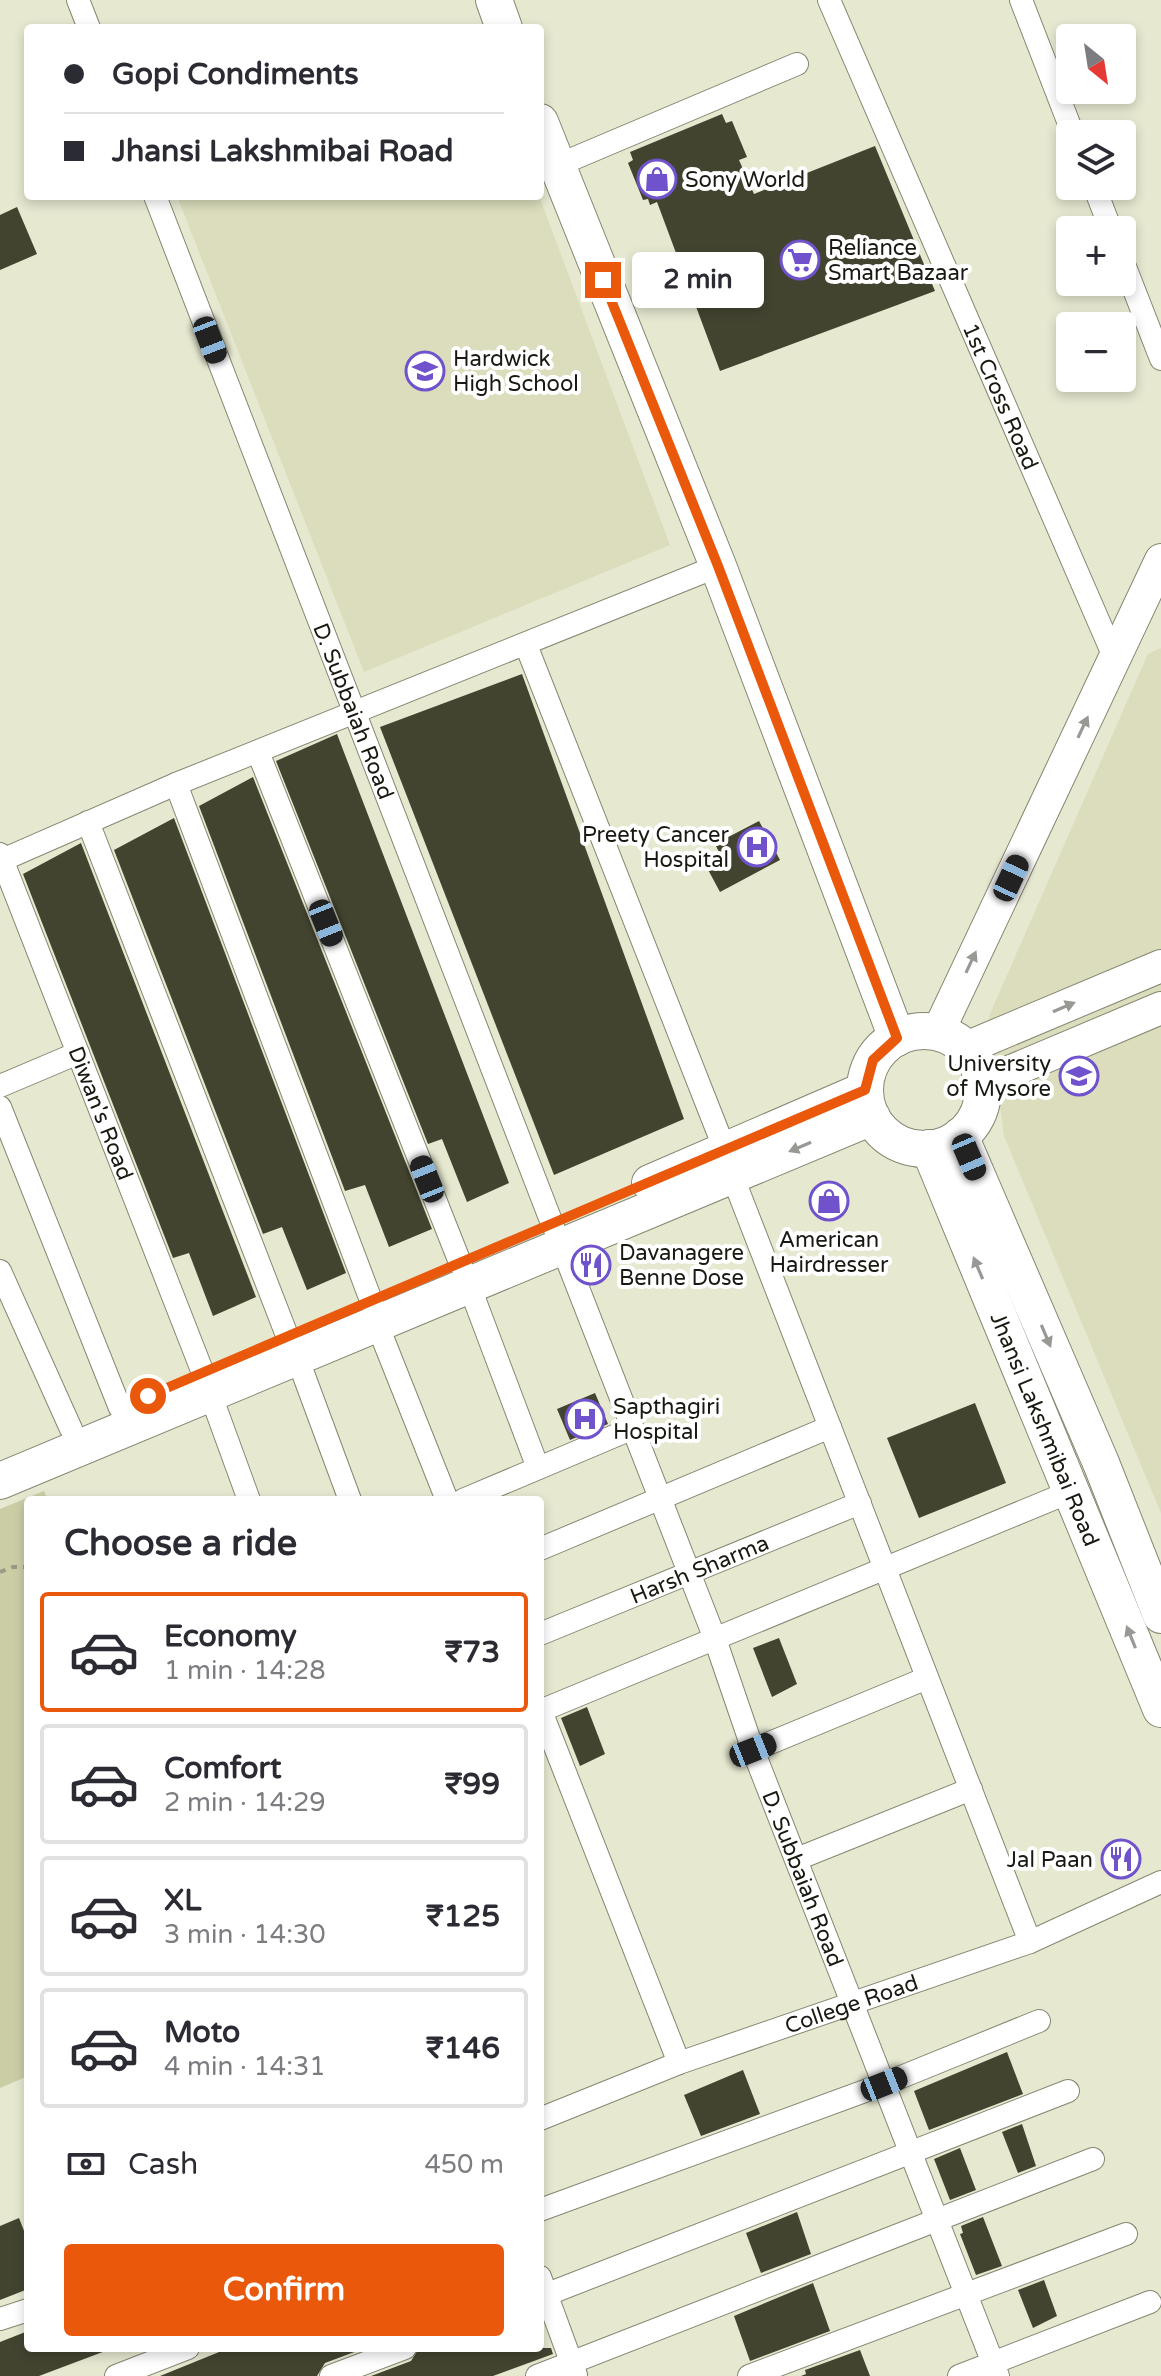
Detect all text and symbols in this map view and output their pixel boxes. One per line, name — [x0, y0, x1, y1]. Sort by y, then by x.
north arrow — [1056, 24, 1136, 104]
map controls — [1056, 24, 1136, 392]
text: Gopi Condiments — [112, 56, 359, 93]
button: layers — [1056, 120, 1136, 200]
text: Jhansi Lakshmibai Road — [112, 133, 454, 170]
shop icon: Sony World — [636, 158, 678, 200]
place label: Sony World — [685, 167, 805, 193]
button: + — [1056, 216, 1136, 296]
place label: Reliance Smart Bazaar — [828, 235, 969, 286]
supermarket icon: Reliance Smart Bazaar — [779, 239, 821, 281]
callout: 2 min — [631, 252, 763, 308]
route end — [585, 262, 621, 298]
text: 2 min — [663, 264, 733, 295]
button: − — [1056, 312, 1136, 392]
car — [190, 313, 230, 367]
street label: 1st Cross Road — [957, 319, 1043, 474]
place label: Hardwick High School — [453, 346, 579, 397]
school or university icon: Hardwick High School — [404, 350, 446, 392]
street label: D. Subbaiah Road — [307, 619, 399, 803]
one-way arrow — [1076, 715, 1089, 738]
place label: Preety Cancer Hospital — [582, 822, 730, 873]
hospital icon: Preety Cancer Hospital — [736, 826, 778, 868]
car — [990, 851, 1032, 905]
car — [306, 896, 346, 950]
one-way arrow — [964, 950, 978, 974]
one-way arrow — [1052, 1001, 1076, 1014]
street label: Diwan's Road — [62, 1043, 138, 1184]
place label: University of Mysore — [946, 1051, 1051, 1102]
school or university icon: University of Mysore — [1058, 1055, 1100, 1097]
car — [949, 1130, 989, 1184]
one-way arrow — [788, 1141, 812, 1154]
car — [407, 1152, 447, 1206]
shop icon: American Hairdresser — [808, 1180, 850, 1222]
place label: American Hairdresser — [770, 1227, 889, 1278]
place label: Davanagere Benne Dose — [619, 1240, 744, 1291]
restaurant icon: Davanagere Benne Dose — [570, 1244, 612, 1286]
one-way arrow — [972, 1256, 985, 1280]
street label: Jhansi Lakshmibai Road — [984, 1309, 1104, 1550]
one-way arrow — [1040, 1324, 1053, 1348]
route start — [130, 1378, 166, 1414]
place label: Sapthagiri Hospital — [613, 1394, 720, 1445]
hospital icon: Sapthagiri Hospital — [564, 1398, 606, 1440]
text: Choose a ride — [64, 1522, 297, 1565]
street label: Harsh Sharma — [626, 1530, 773, 1610]
icon: car — [68, 1616, 140, 1688]
text: Economy — [164, 1618, 297, 1655]
one-way arrow — [1125, 1625, 1138, 1649]
text: ₹73 — [445, 1634, 500, 1671]
text: 1 min · 14:28 — [164, 1655, 326, 1686]
car — [726, 1730, 780, 1770]
icon: car — [68, 1748, 140, 1820]
text: Comfort — [164, 1750, 282, 1787]
text: ₹99 — [445, 1766, 500, 1803]
text: 2 min · 14:29 — [164, 1787, 326, 1818]
street label: D. Subbaiah Road — [756, 1787, 848, 1970]
restaurant icon: Jal Paan — [1100, 1838, 1142, 1880]
place label: Jal Paan — [1007, 1847, 1093, 1873]
icon: car — [68, 1880, 140, 1952]
text: XL — [164, 1882, 201, 1919]
text: ₹125 — [426, 1898, 500, 1935]
text: 3 min · 14:30 — [164, 1919, 326, 1950]
street label: College Road — [782, 1970, 922, 2040]
icon: car — [68, 2012, 140, 2084]
text: Moto — [164, 2014, 240, 2051]
text: ₹146 — [426, 2030, 500, 2067]
text: 4 min · 14:31 — [164, 2051, 326, 2082]
car — [857, 2064, 911, 2104]
icon: cash — [64, 2142, 108, 2186]
text: Cash — [128, 2146, 198, 2183]
text: 450 m — [424, 2149, 504, 2180]
button: Confirm — [64, 2244, 504, 2336]

